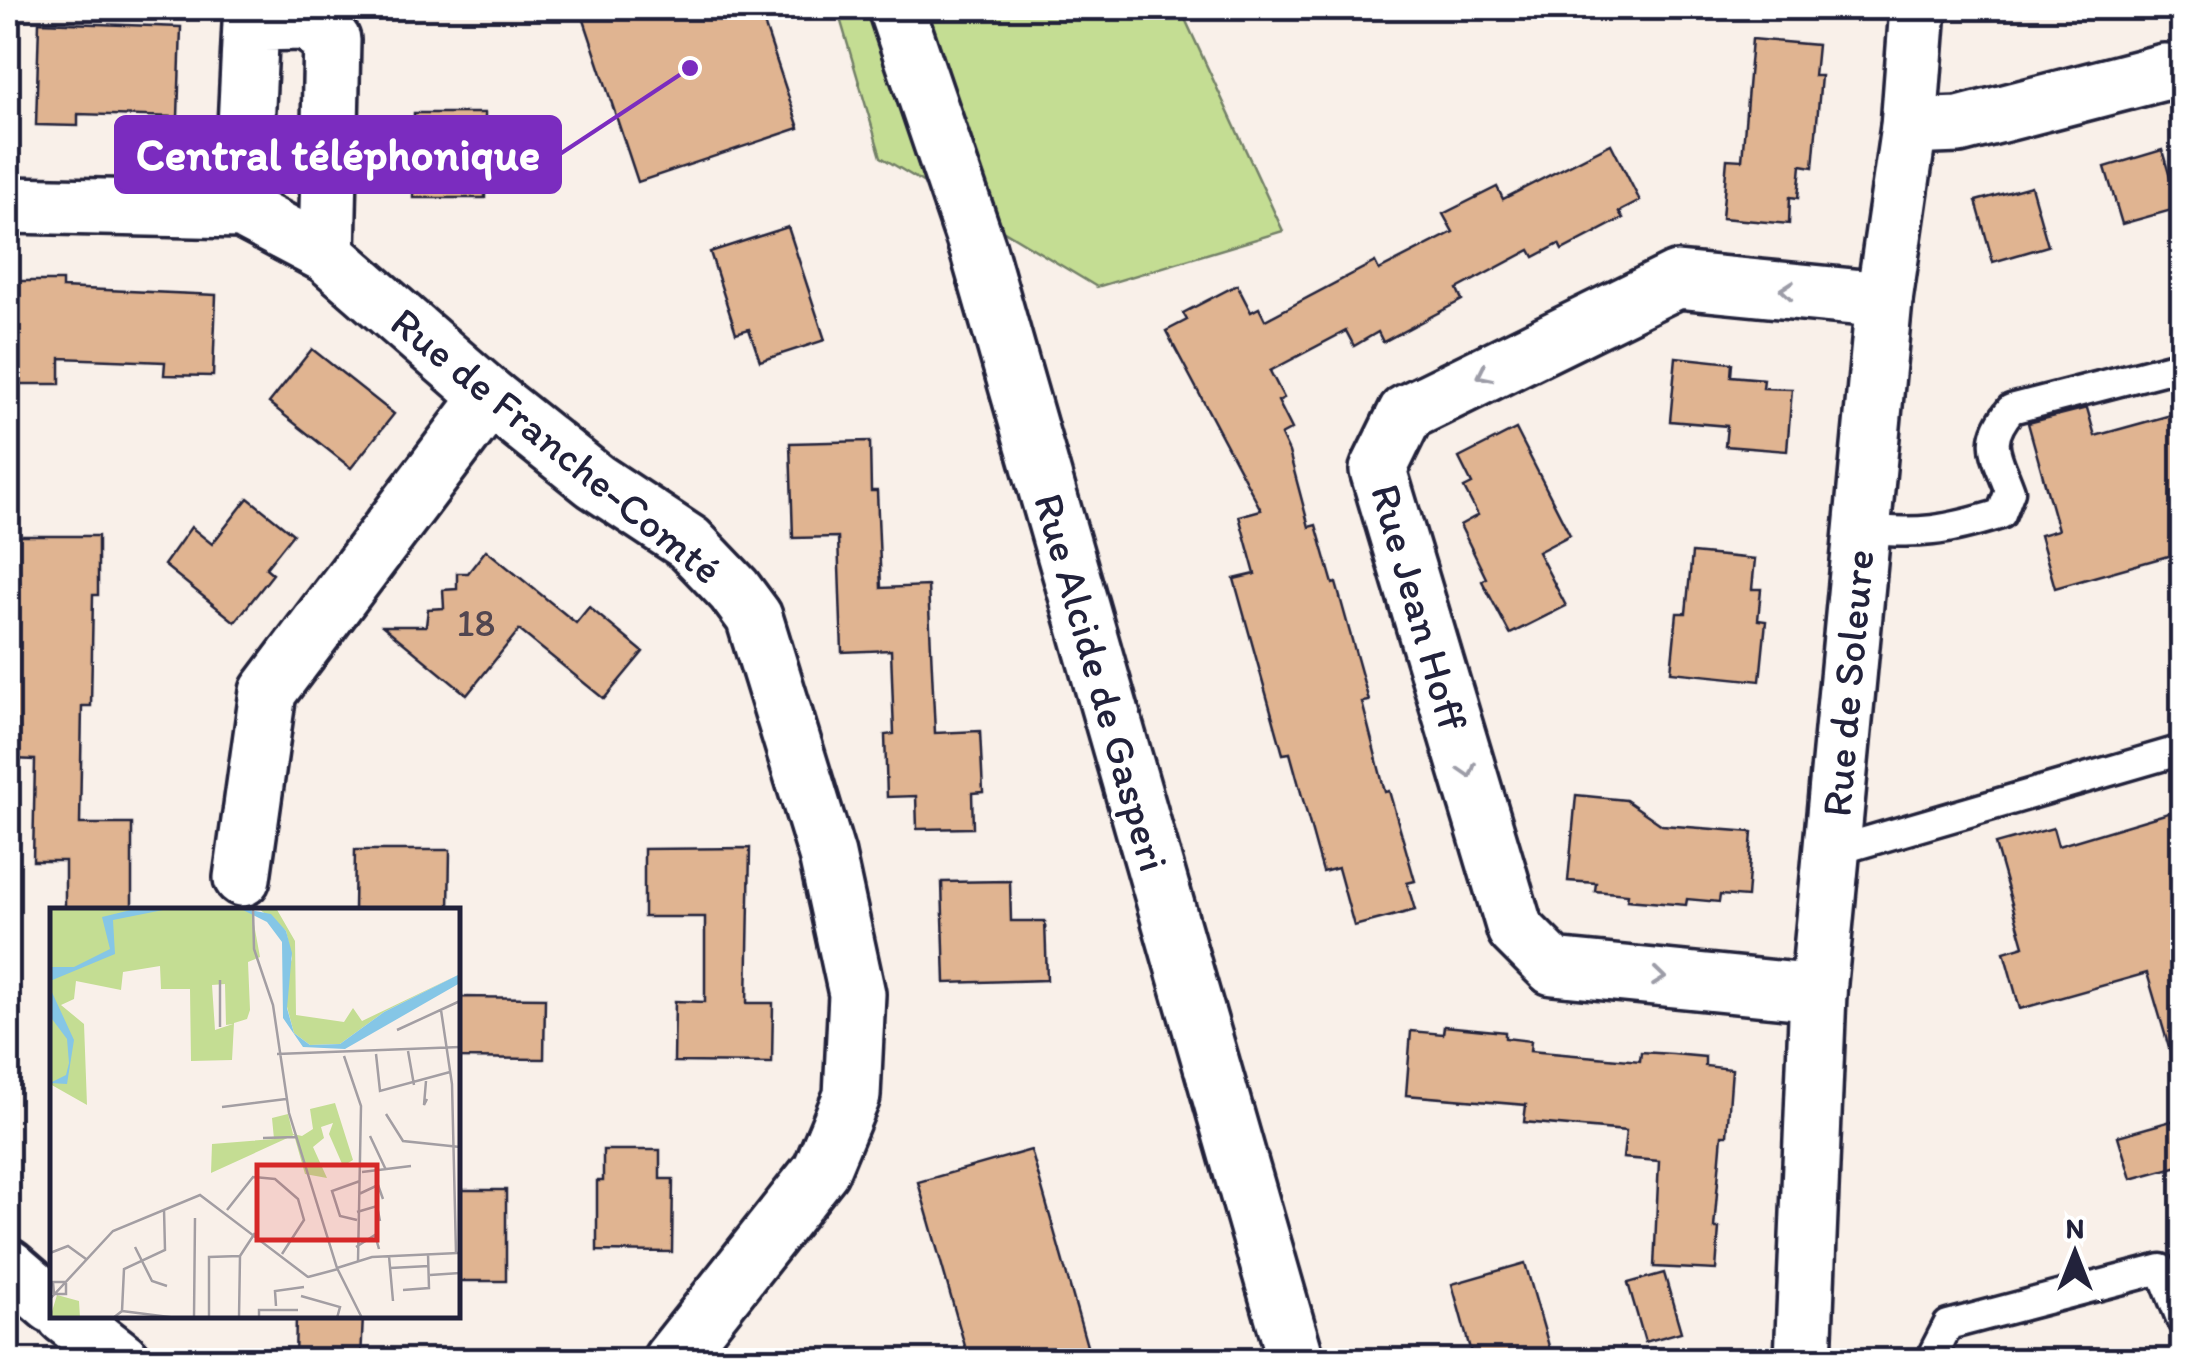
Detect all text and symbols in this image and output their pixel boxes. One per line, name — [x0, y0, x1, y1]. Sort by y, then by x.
callout: Central téléphonique — [116, 117, 560, 192]
text: Central téléphonique — [136, 127, 540, 181]
one-way arrow — [1778, 280, 1794, 302]
street label: Rue de Franche-Comté — [381, 296, 733, 595]
one-way arrow — [1477, 362, 1495, 382]
street label: Rue Jean Hoff — [1360, 478, 1479, 736]
street label: Rue Alcide de Gasperi — [1023, 487, 1180, 877]
street label: Rue de Soleure — [1810, 547, 1885, 819]
house number: 18 — [457, 600, 495, 646]
one-way arrow — [1456, 762, 1477, 779]
inset map — [50, 908, 460, 1318]
one-way arrow — [1651, 966, 1667, 988]
north arrow — [2025, 1203, 2125, 1303]
text: N — [2066, 1211, 2084, 1245]

